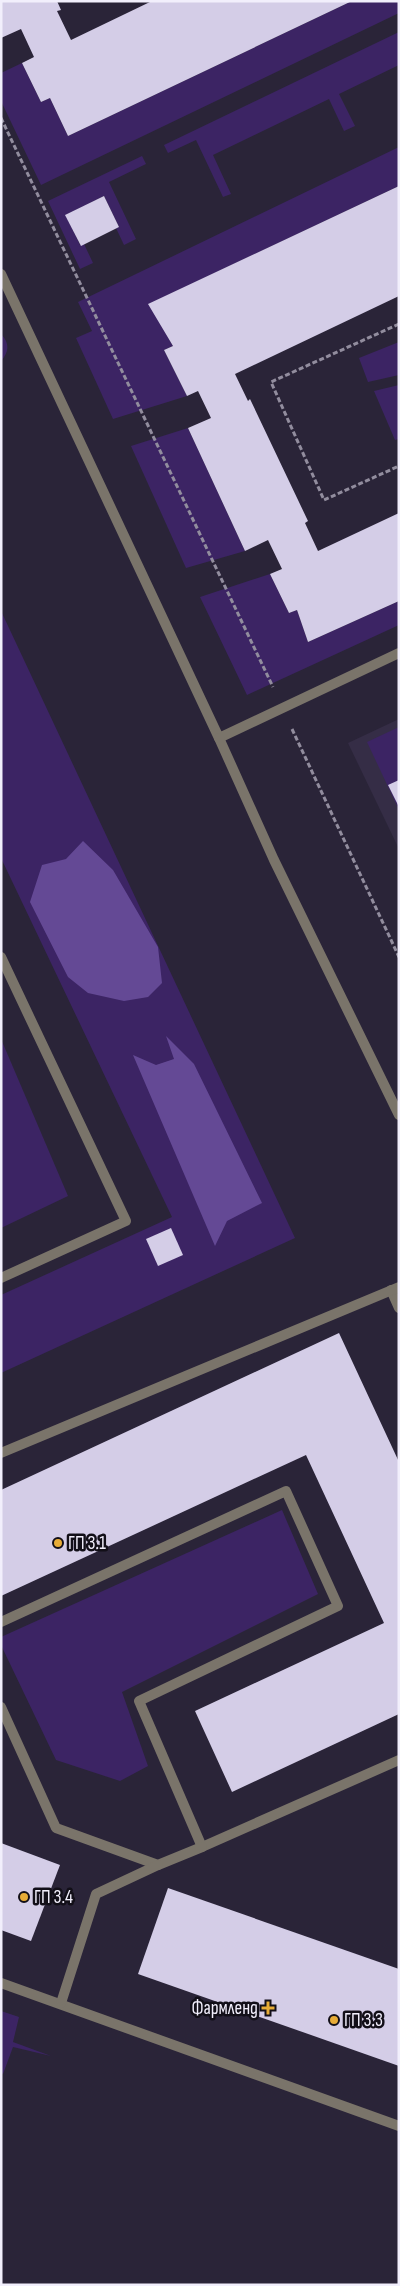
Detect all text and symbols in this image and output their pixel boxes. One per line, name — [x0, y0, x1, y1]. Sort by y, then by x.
place label: ГП 3.1 — [68, 1532, 106, 1555]
marker: ГП 3.1 — [52, 1537, 64, 1549]
place label: ГП 3.4 — [34, 1886, 73, 1909]
marker: ГП 3.4 — [18, 1891, 30, 1903]
place label: Фармленд — [191, 1997, 258, 2020]
marker: Фармленд — [262, 2002, 274, 2014]
place label: ГП 3.3 — [344, 2009, 383, 2032]
marker: ГП 3.3 — [328, 2014, 340, 2026]

